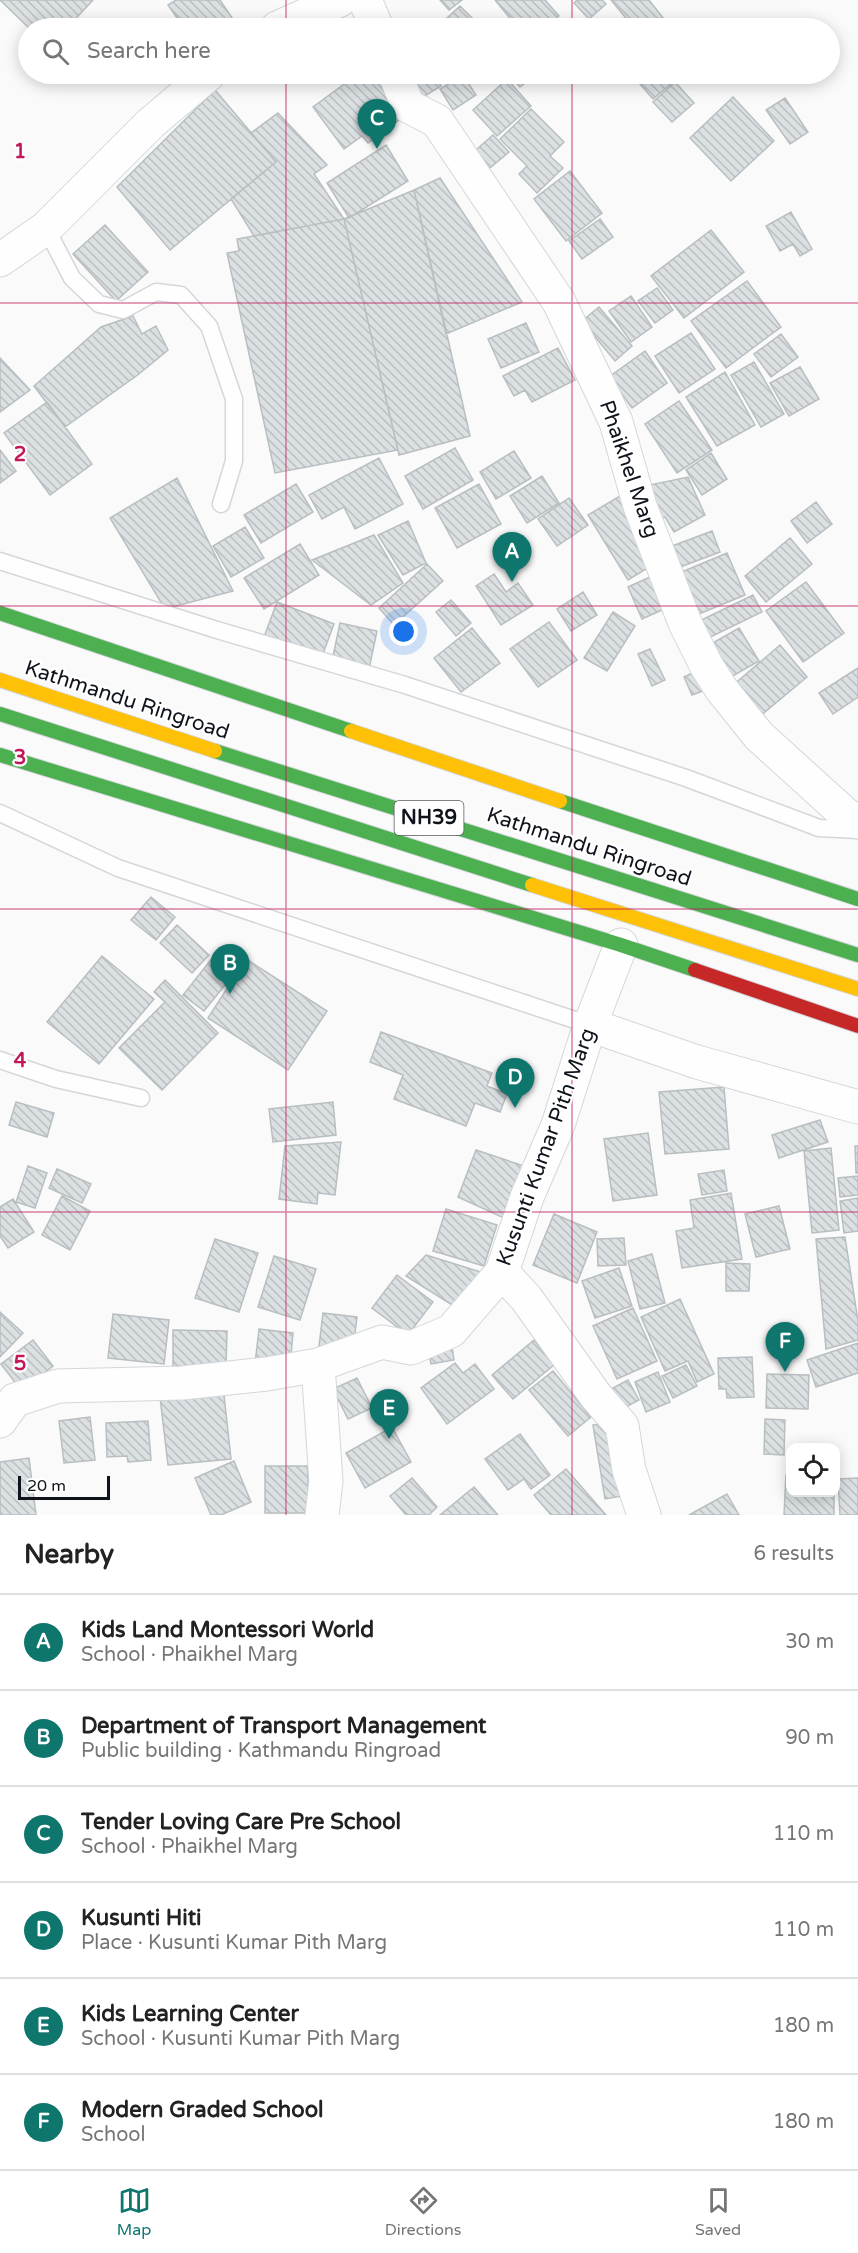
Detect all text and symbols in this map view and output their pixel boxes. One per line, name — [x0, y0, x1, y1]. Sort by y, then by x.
search box — [18, 18, 840, 84]
icon: search — [39, 35, 72, 68]
text: Search here — [87, 38, 211, 64]
pin: C — [358, 100, 397, 149]
text: 1 — [14, 140, 26, 164]
street label: Phaikhel Marg — [594, 397, 664, 541]
text: 2 — [14, 443, 26, 467]
pin: A — [492, 532, 532, 582]
your location — [389, 617, 418, 646]
street label: Kathmandu Ringroad — [22, 655, 232, 745]
text: 3 — [14, 746, 26, 770]
road number: NH39 — [394, 801, 464, 835]
street label: Kathmandu Ringroad — [484, 802, 694, 892]
pin: B — [210, 944, 250, 994]
street label: Kusunti Kumar Pith Marg — [491, 1025, 601, 1269]
text: 4 — [14, 1049, 27, 1073]
pin: D — [496, 1058, 534, 1108]
pin: F — [766, 1322, 804, 1372]
text: 5 — [14, 1352, 26, 1376]
pin: E — [370, 1390, 408, 1439]
map controls — [786, 1443, 840, 1497]
button: locate — [786, 1443, 840, 1497]
scale bar — [18, 1473, 110, 1500]
text: 20 m — [27, 1476, 66, 1496]
text: Nearby — [24, 1539, 114, 1570]
text: 6 results — [754, 1542, 834, 1566]
text: Kids Land Montessori World — [81, 1617, 374, 1643]
text: A — [36, 1630, 51, 1654]
text: 30 m — [785, 1630, 834, 1654]
text: School · Phaikhel Marg — [81, 1643, 298, 1667]
text: Department of Transport Management — [81, 1713, 486, 1739]
text: B — [37, 1726, 50, 1750]
text: 90 m — [785, 1726, 834, 1750]
text: Public building · Kathmandu Ringroad — [81, 1739, 441, 1763]
text: Tender Loving Care Pre School — [81, 1809, 401, 1835]
text: C — [37, 1822, 50, 1846]
text: 110 m — [773, 1822, 834, 1846]
text: School · Phaikhel Marg — [81, 1835, 298, 1859]
text: Kusunti Hiti — [81, 1905, 202, 1931]
text: D — [36, 1918, 51, 1942]
text: 110 m — [773, 1918, 834, 1942]
text: Place · Kusunti Kumar Pith Marg — [81, 1931, 387, 1955]
text: Kids Learning Center — [81, 2001, 299, 2027]
text: E — [37, 2014, 50, 2038]
text: 180 m — [773, 2014, 834, 2038]
text: School · Kusunti Kumar Pith Marg — [81, 2027, 400, 2051]
text: Modern Graded School — [81, 2097, 324, 2123]
text: F — [37, 2110, 50, 2134]
text: 180 m — [773, 2110, 834, 2134]
text: School — [81, 2123, 145, 2147]
tab: Map — [117, 2184, 151, 2240]
tab: Directions — [385, 2184, 461, 2240]
tab: Saved — [695, 2184, 741, 2240]

